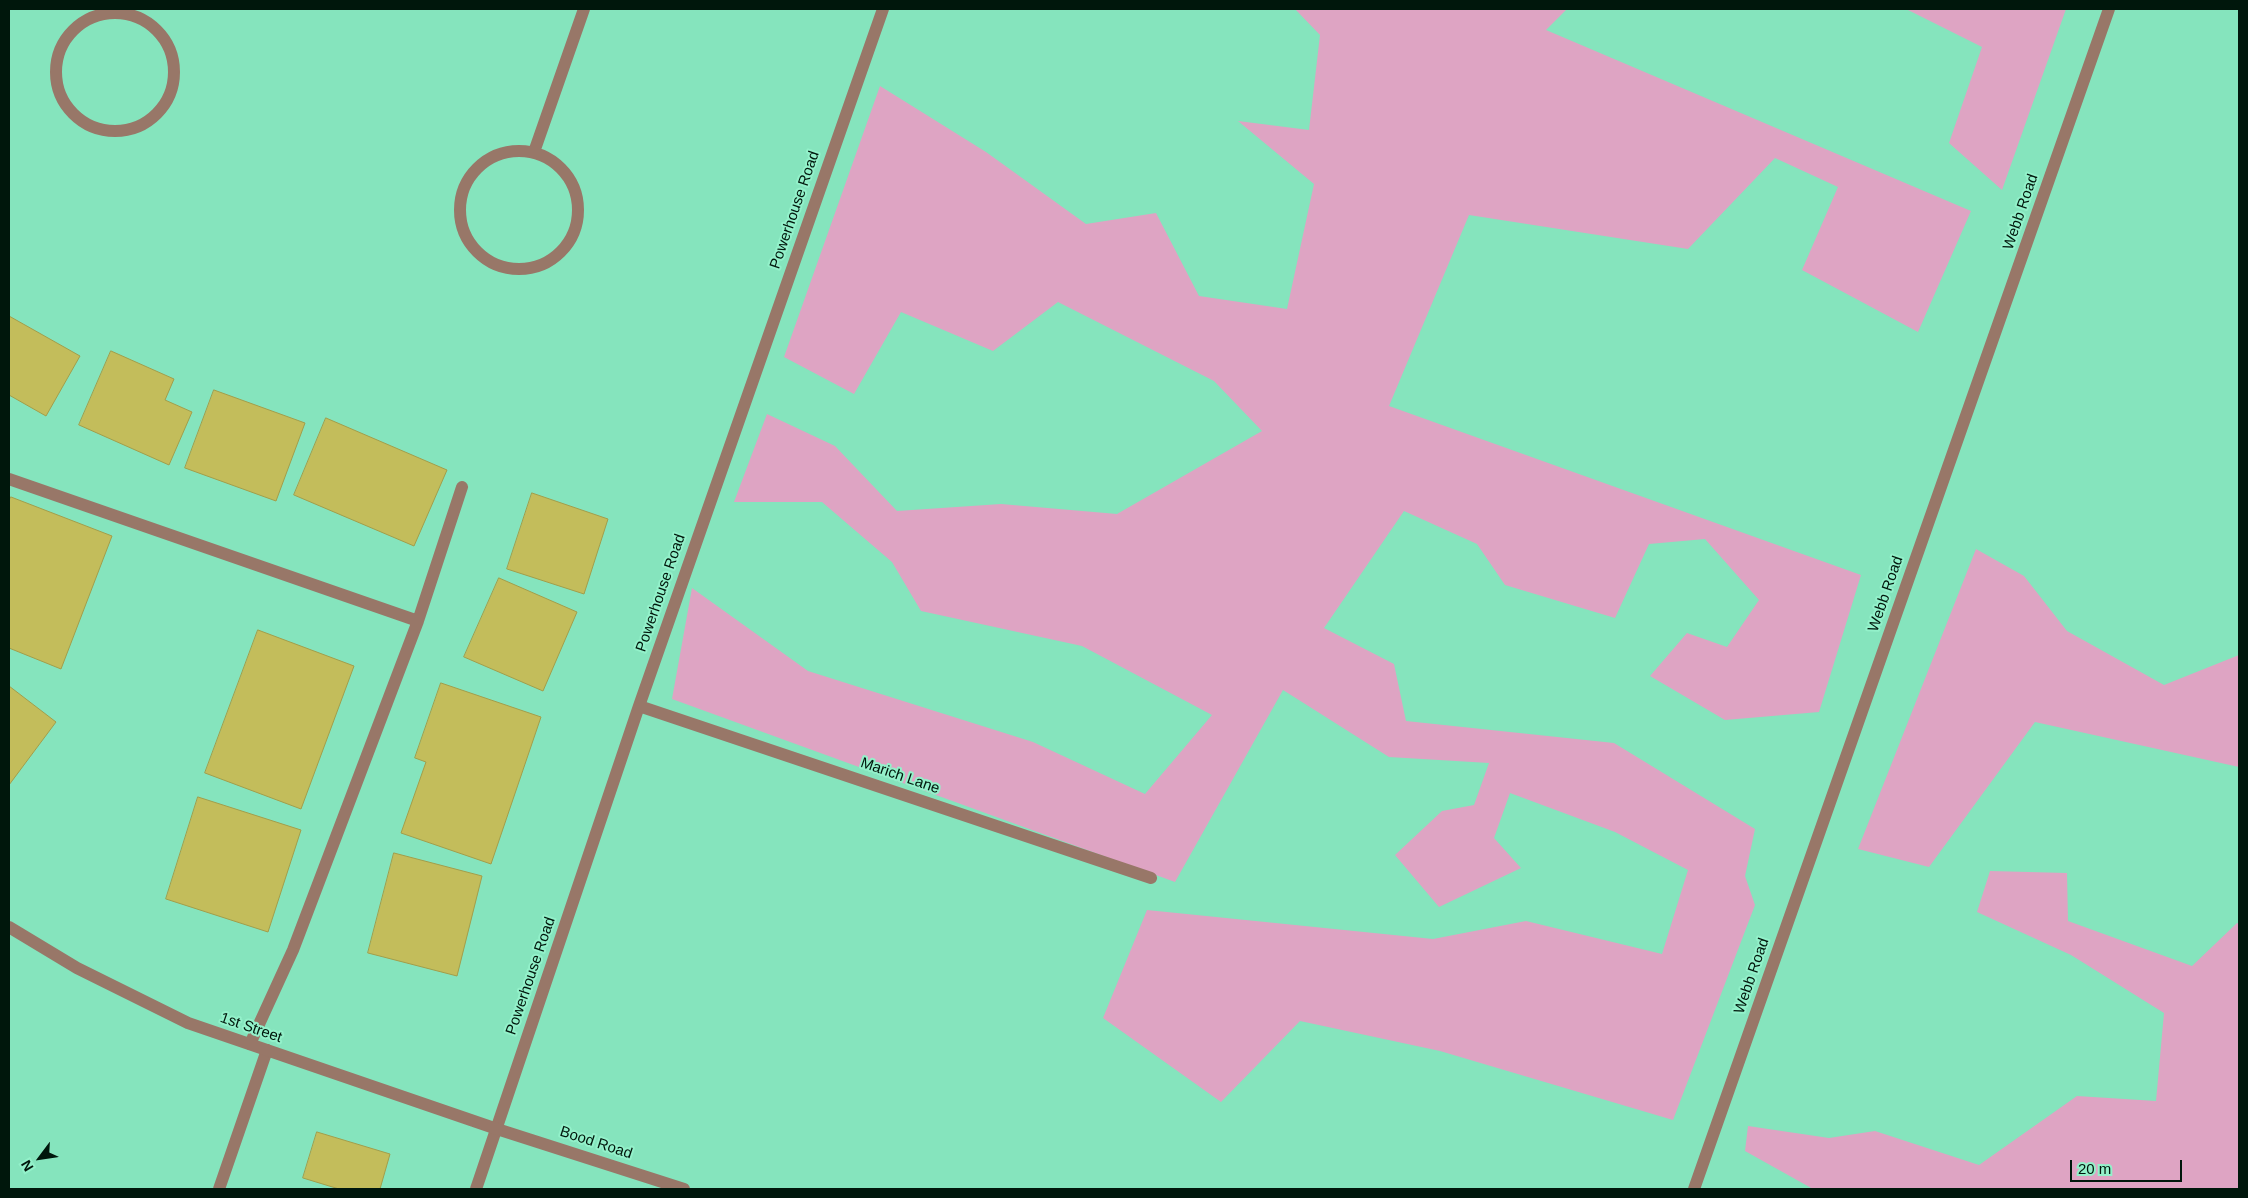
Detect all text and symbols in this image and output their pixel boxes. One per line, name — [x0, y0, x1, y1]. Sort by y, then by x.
street label: Powerhouse Road — [766, 149, 824, 271]
street label: Webb Road — [2000, 172, 2042, 252]
street label: Powerhouse Road — [632, 532, 690, 654]
street label: Webb Road — [1865, 554, 1907, 634]
street label: Marich Lane — [858, 754, 942, 798]
street label: Powerhouse Road — [502, 915, 560, 1037]
street label: Webb Road — [1731, 936, 1773, 1016]
street label: 1st Street — [218, 1009, 284, 1047]
street label: Bood Road — [558, 1123, 634, 1163]
north arrow — [15, 1133, 65, 1183]
scale bar — [2073, 1150, 2186, 1182]
text: N — [18, 1157, 37, 1174]
text: 20 m — [2078, 1160, 2111, 1177]

